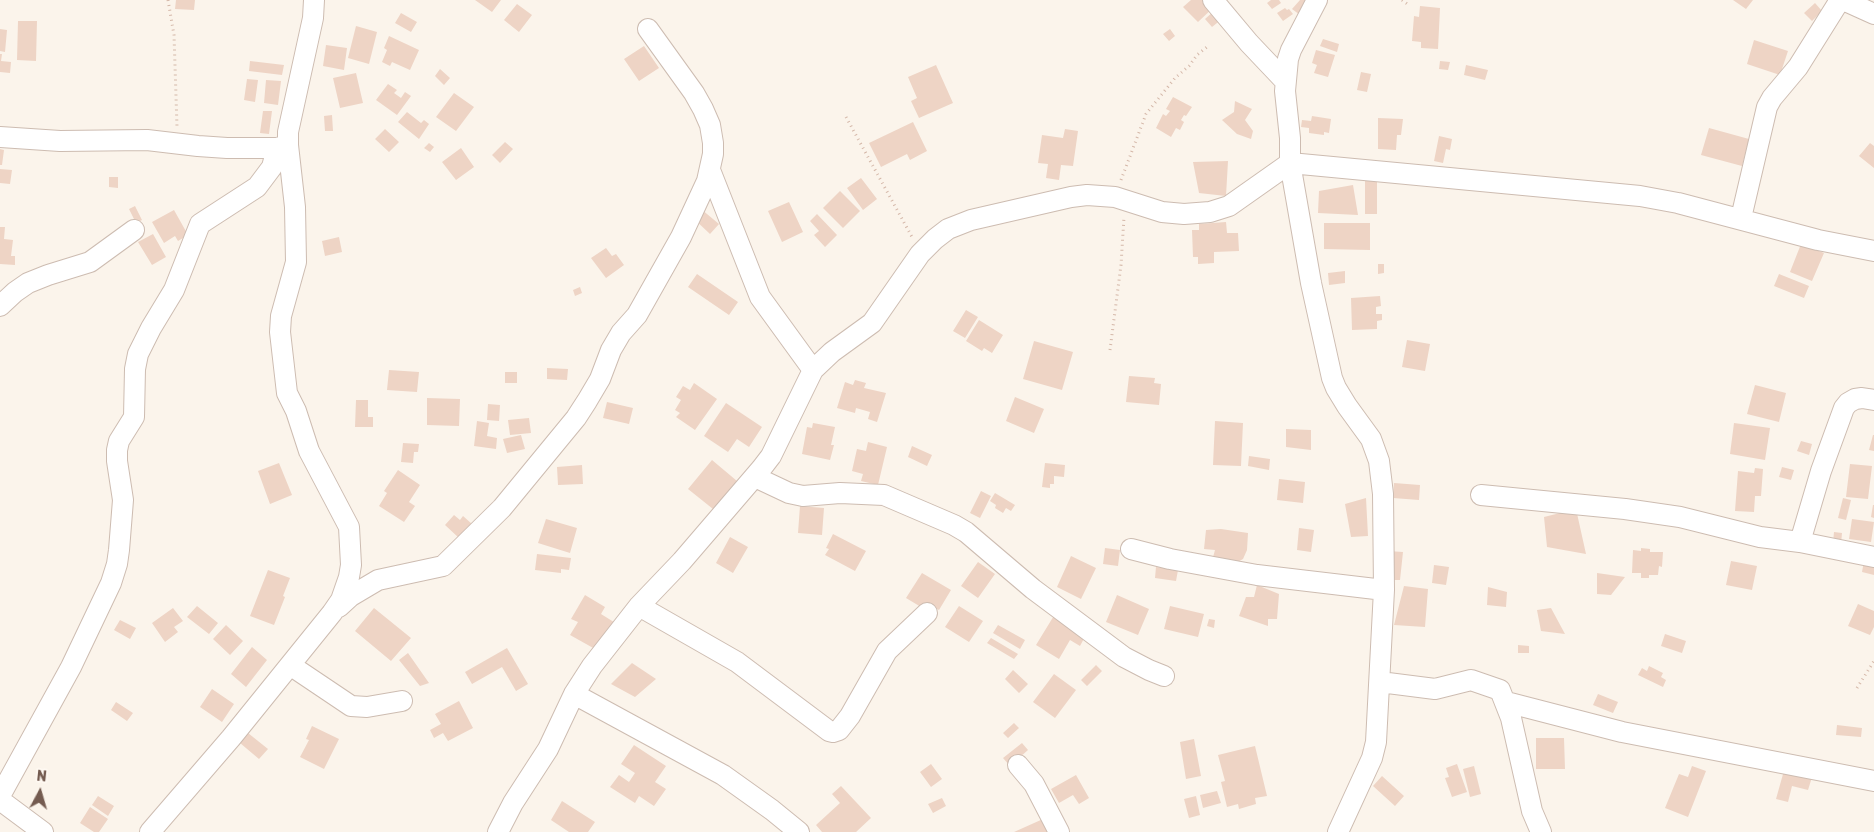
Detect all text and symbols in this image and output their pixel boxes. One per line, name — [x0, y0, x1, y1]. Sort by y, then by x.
north arrow — [15, 767, 65, 817]
text: N — [36, 768, 48, 786]

